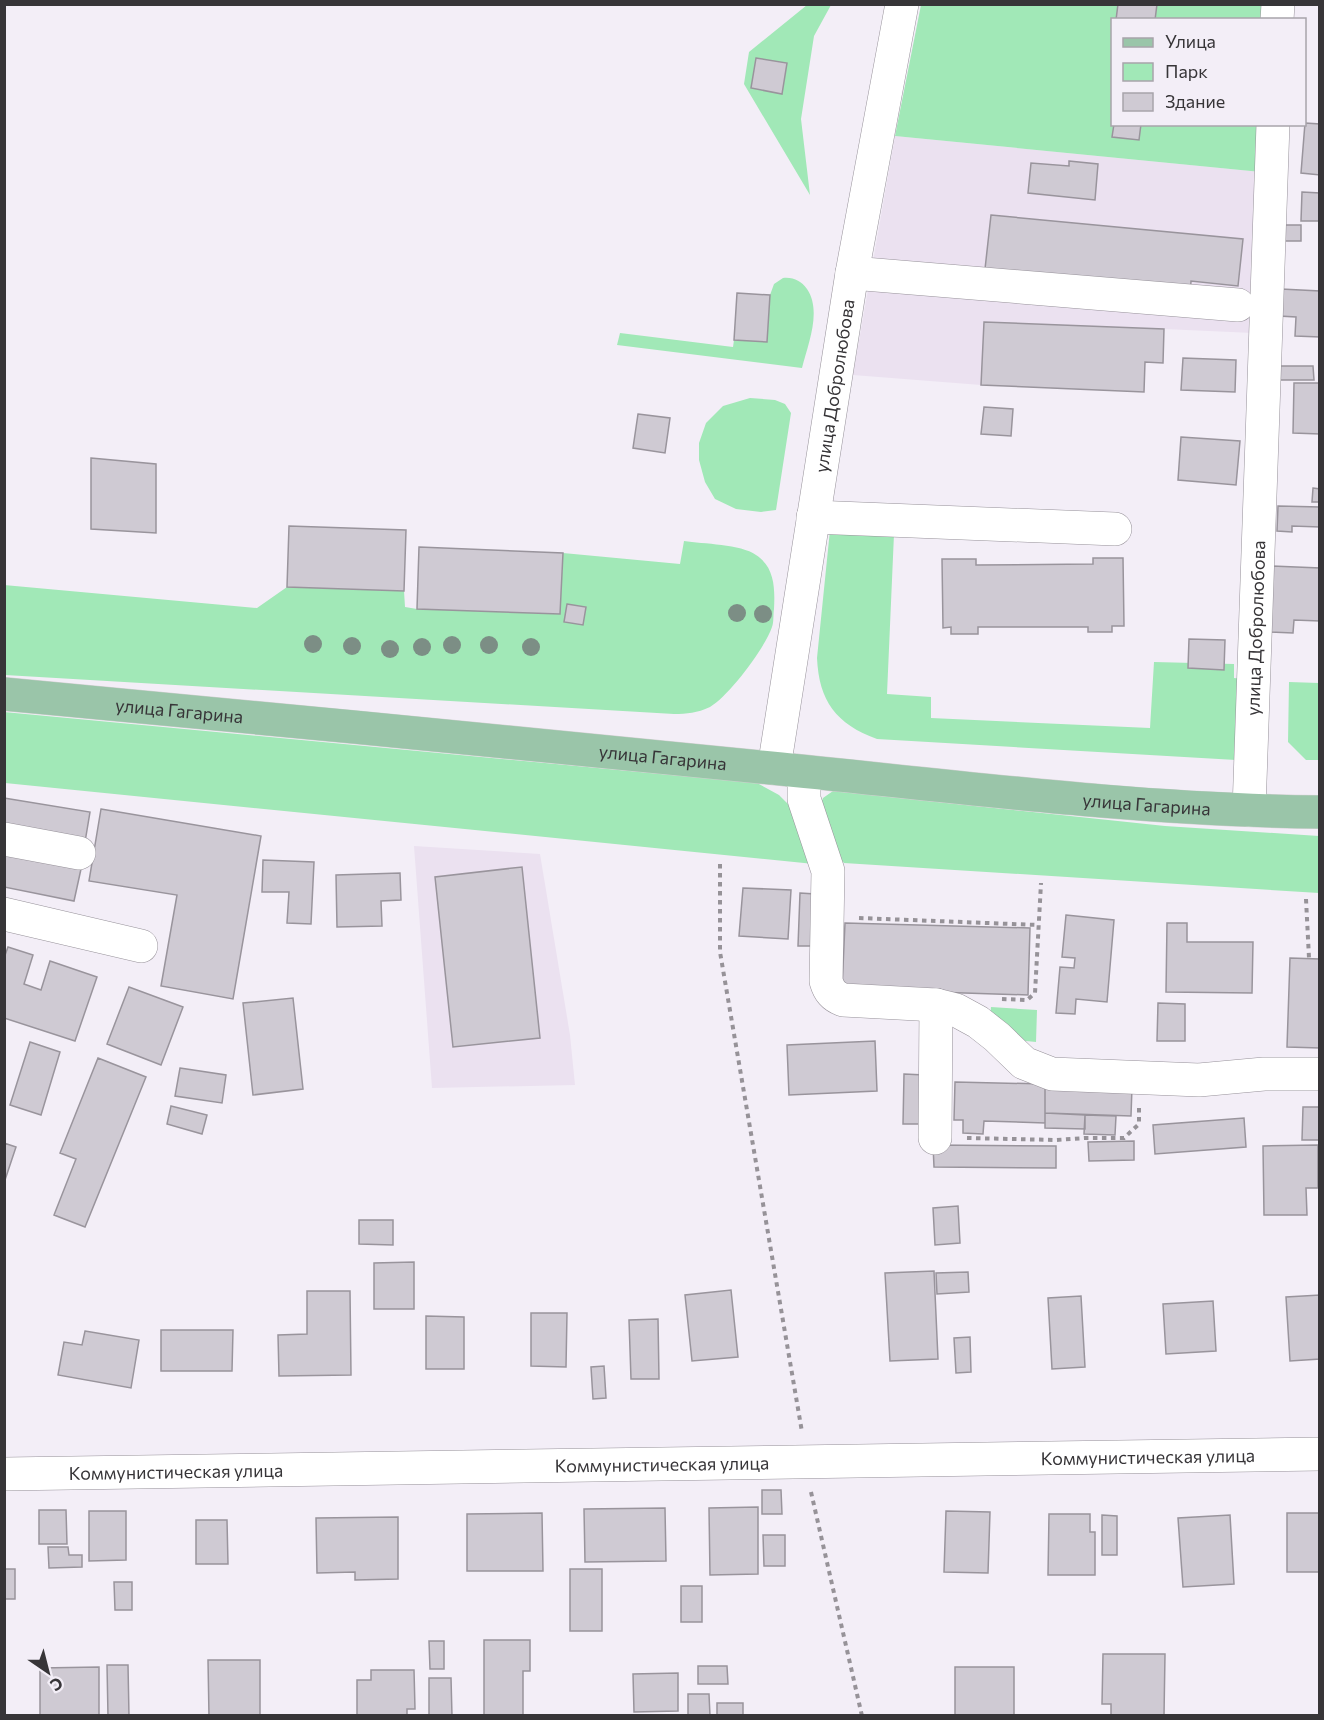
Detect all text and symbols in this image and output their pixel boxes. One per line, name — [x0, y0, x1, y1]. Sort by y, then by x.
legend — [1111, 18, 1306, 126]
text: Улица — [1165, 30, 1216, 52]
text: Парк — [1165, 60, 1208, 82]
text: Здание — [1165, 90, 1225, 112]
street label: улица Добролюбова — [810, 297, 859, 474]
street label: улица Добролюбова — [1241, 540, 1269, 716]
street label: улица Гагарина — [114, 694, 244, 727]
street label: улица Гагарина — [598, 740, 728, 774]
street label: улица Гагарина — [1082, 788, 1211, 819]
street label: Коммунистическая улица — [1040, 1444, 1255, 1469]
street label: Коммунистическая улица — [555, 1451, 769, 1477]
street label: Коммунистическая улица — [69, 1459, 283, 1484]
north arrow — [18, 1642, 78, 1702]
text: С — [47, 1674, 67, 1696]

